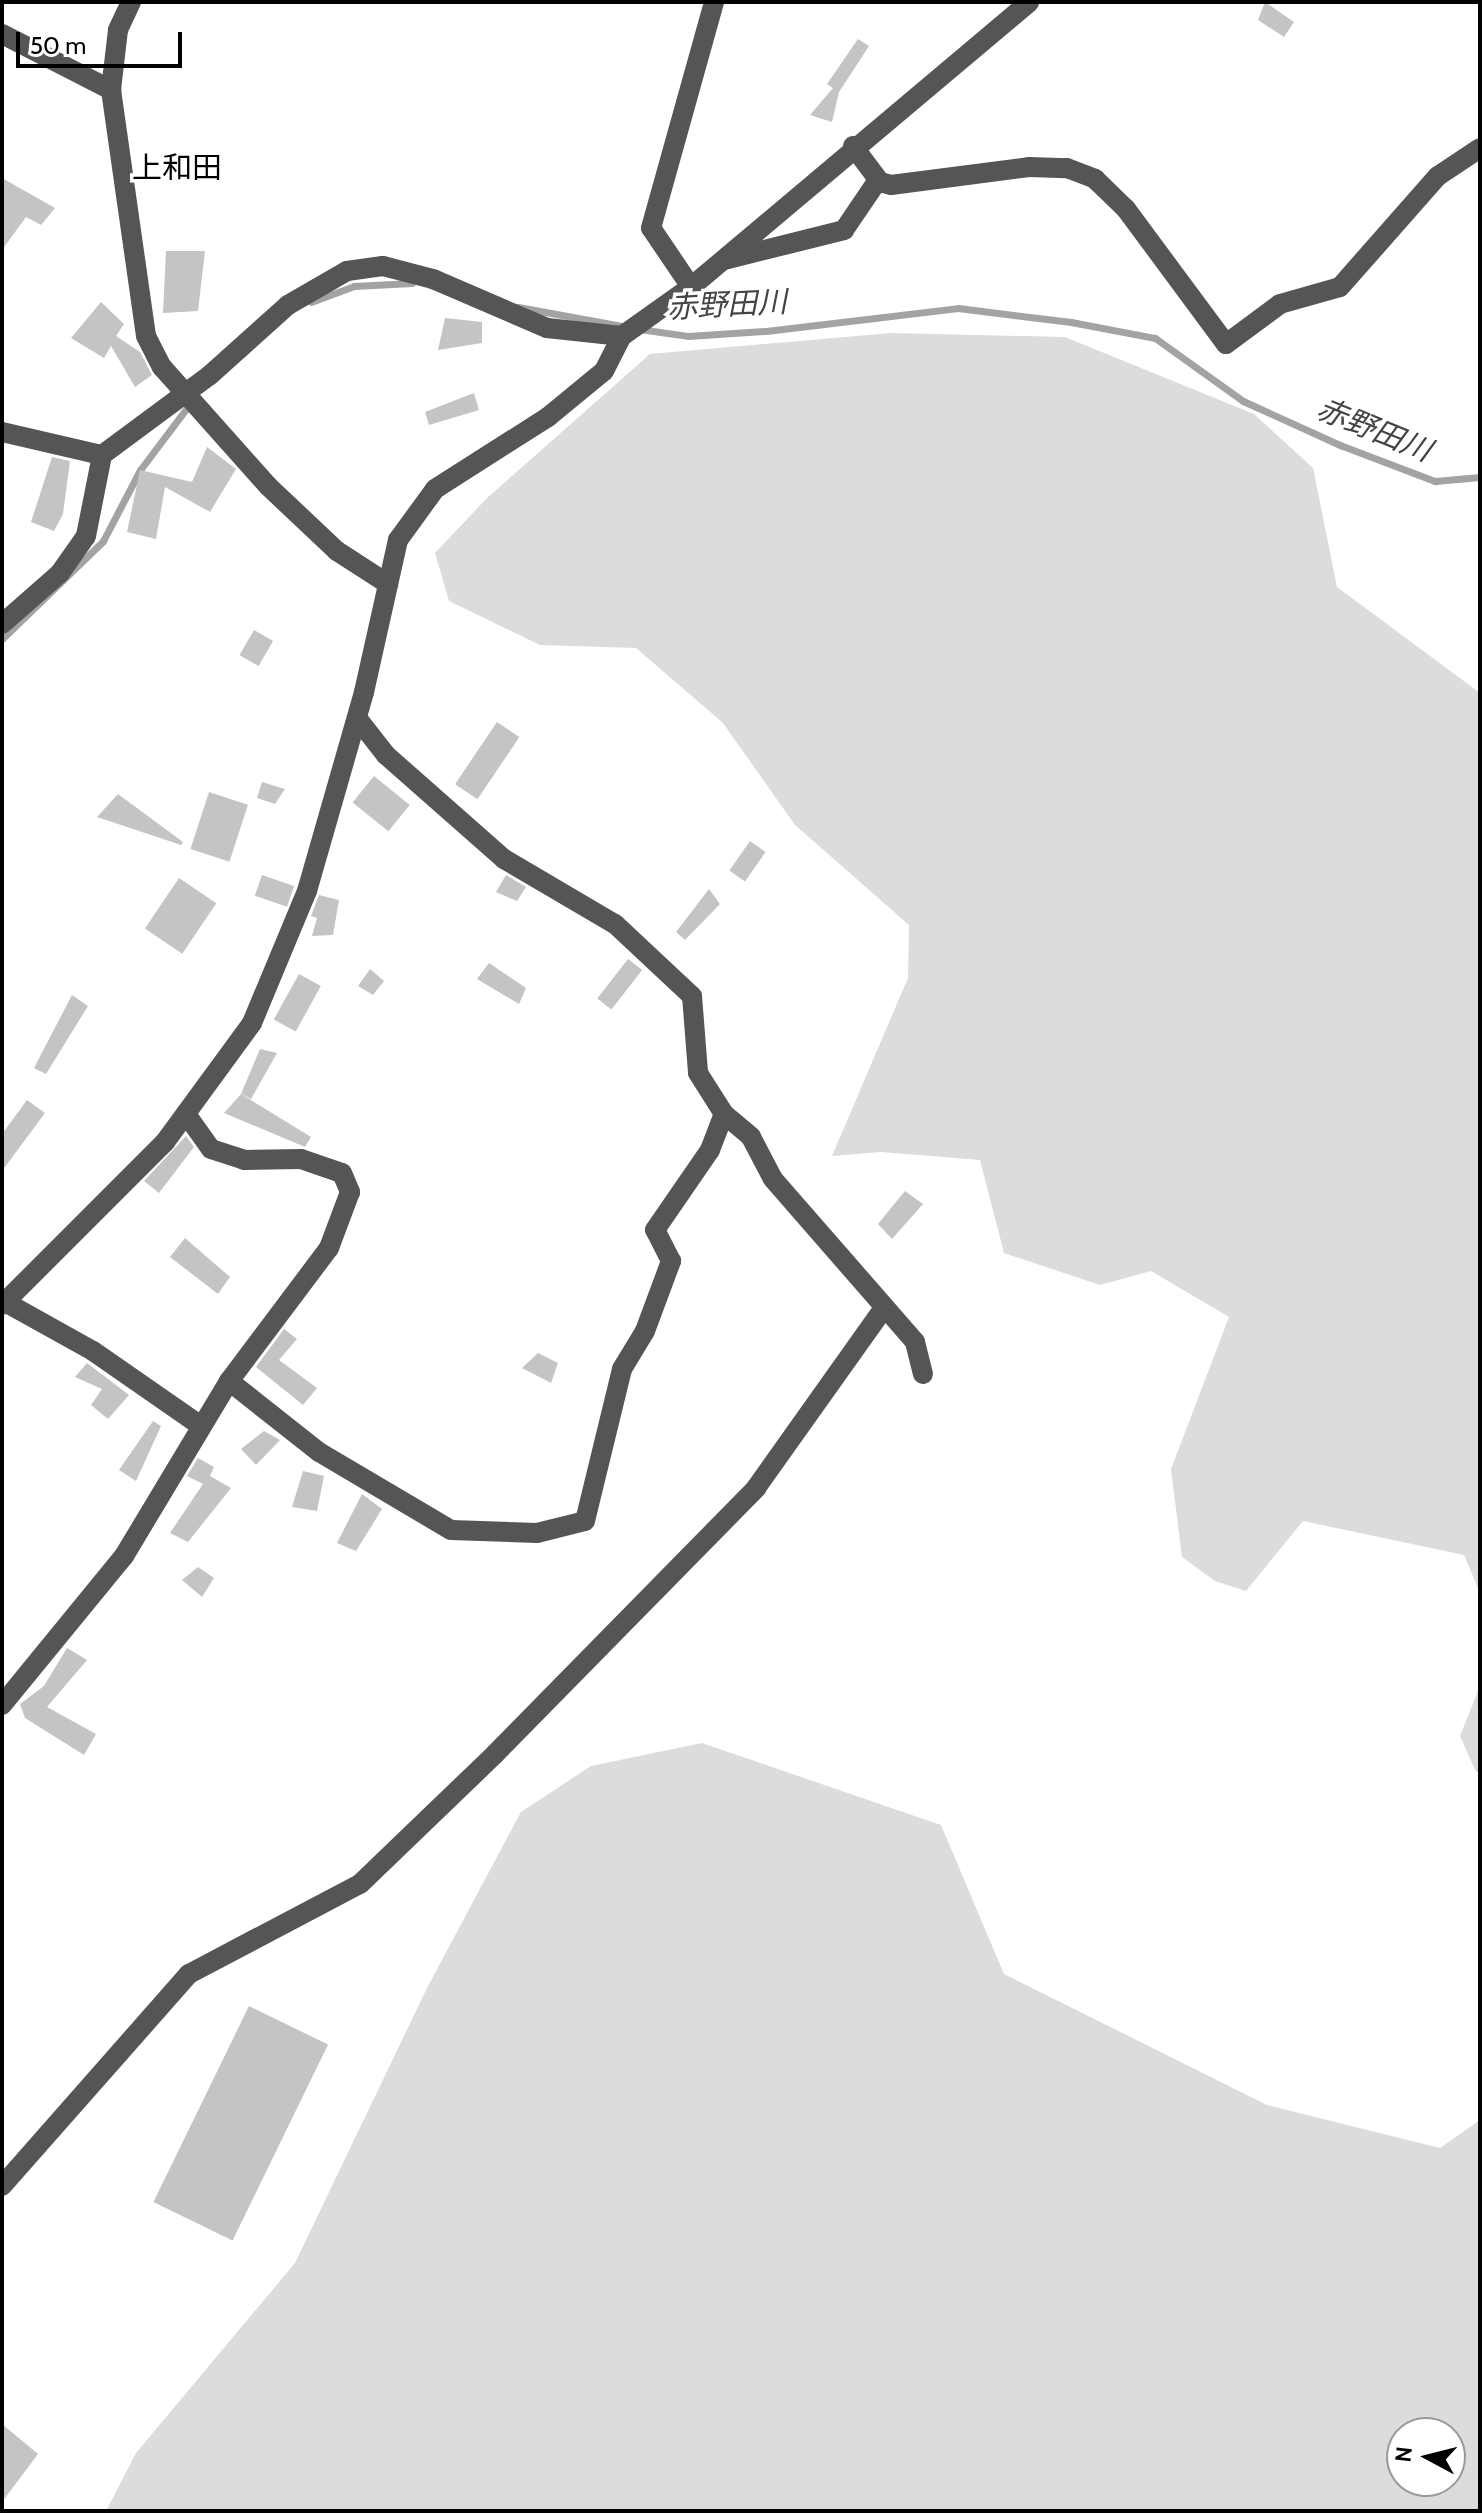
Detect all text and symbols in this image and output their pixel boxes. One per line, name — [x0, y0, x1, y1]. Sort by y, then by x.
scale bar — [20, 16, 186, 66]
text: 50 m — [30, 31, 86, 60]
district label: 上和田 — [132, 150, 222, 186]
water label: 赤野田川 — [666, 284, 788, 326]
water label: 赤野田川 — [1312, 391, 1436, 469]
north arrow — [1386, 2417, 1466, 2497]
text: N — [1389, 2445, 1418, 2464]

